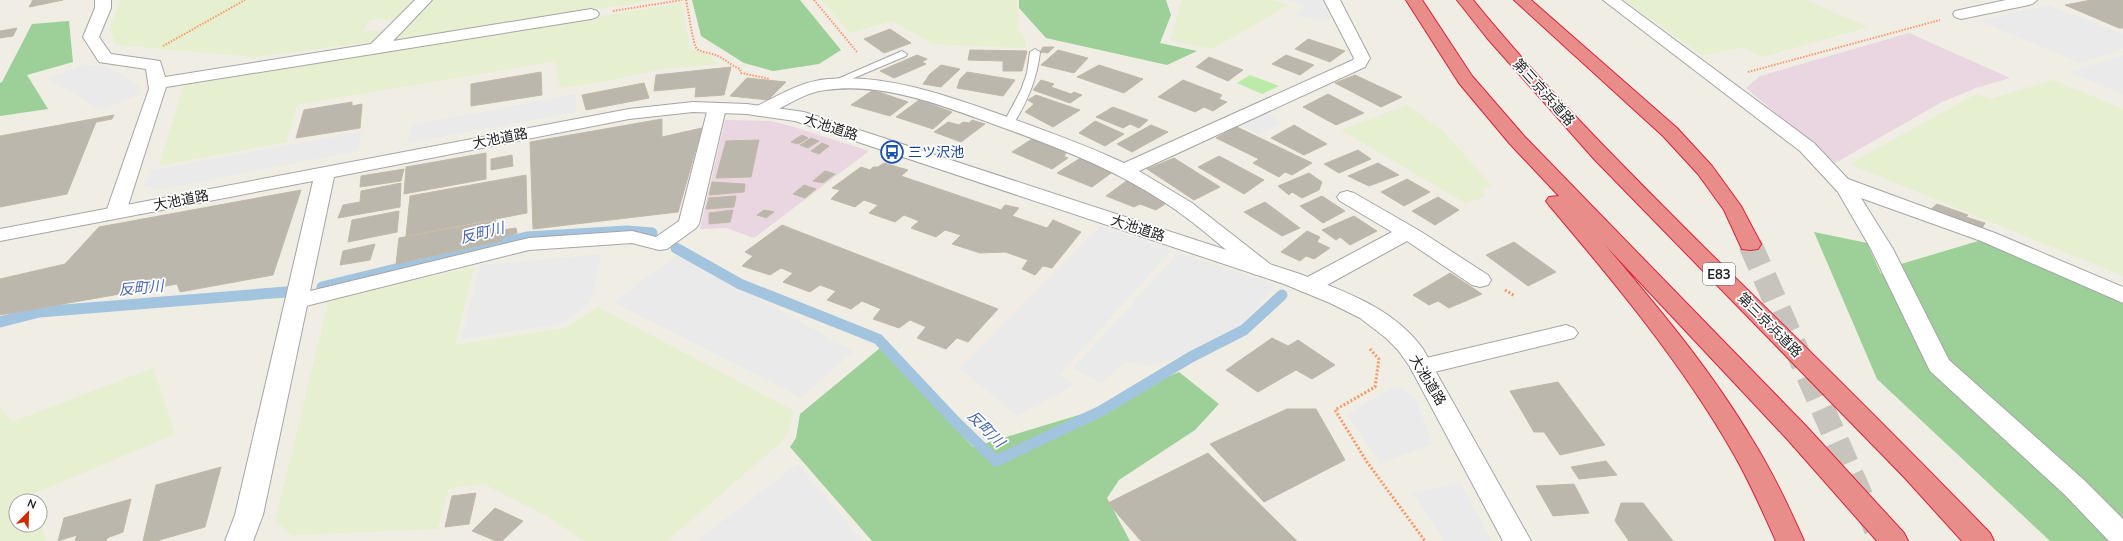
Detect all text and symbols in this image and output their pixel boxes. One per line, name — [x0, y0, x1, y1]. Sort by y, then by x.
street label: 第三京浜道路 — [1509, 55, 1579, 129]
street label: 大池道路 — [802, 110, 860, 144]
street label: 大池道路 — [471, 124, 529, 152]
bus stop icon: 三ツ沢池 — [879, 139, 905, 165]
place label: 三ツ沢池 — [908, 143, 964, 161]
street label: 大池道路 — [152, 186, 210, 214]
street label: 大池道路 — [1109, 211, 1167, 245]
water label: 反町川 — [458, 217, 508, 247]
road number: E83 — [1703, 263, 1735, 285]
water label: 反町川 — [118, 276, 166, 299]
street label: 第三京浜道路 — [1734, 289, 1806, 361]
street label: 大池道路 — [1406, 351, 1450, 409]
water label: 反町川 — [964, 406, 1010, 453]
north arrow — [8, 493, 48, 533]
text: N — [25, 496, 38, 512]

